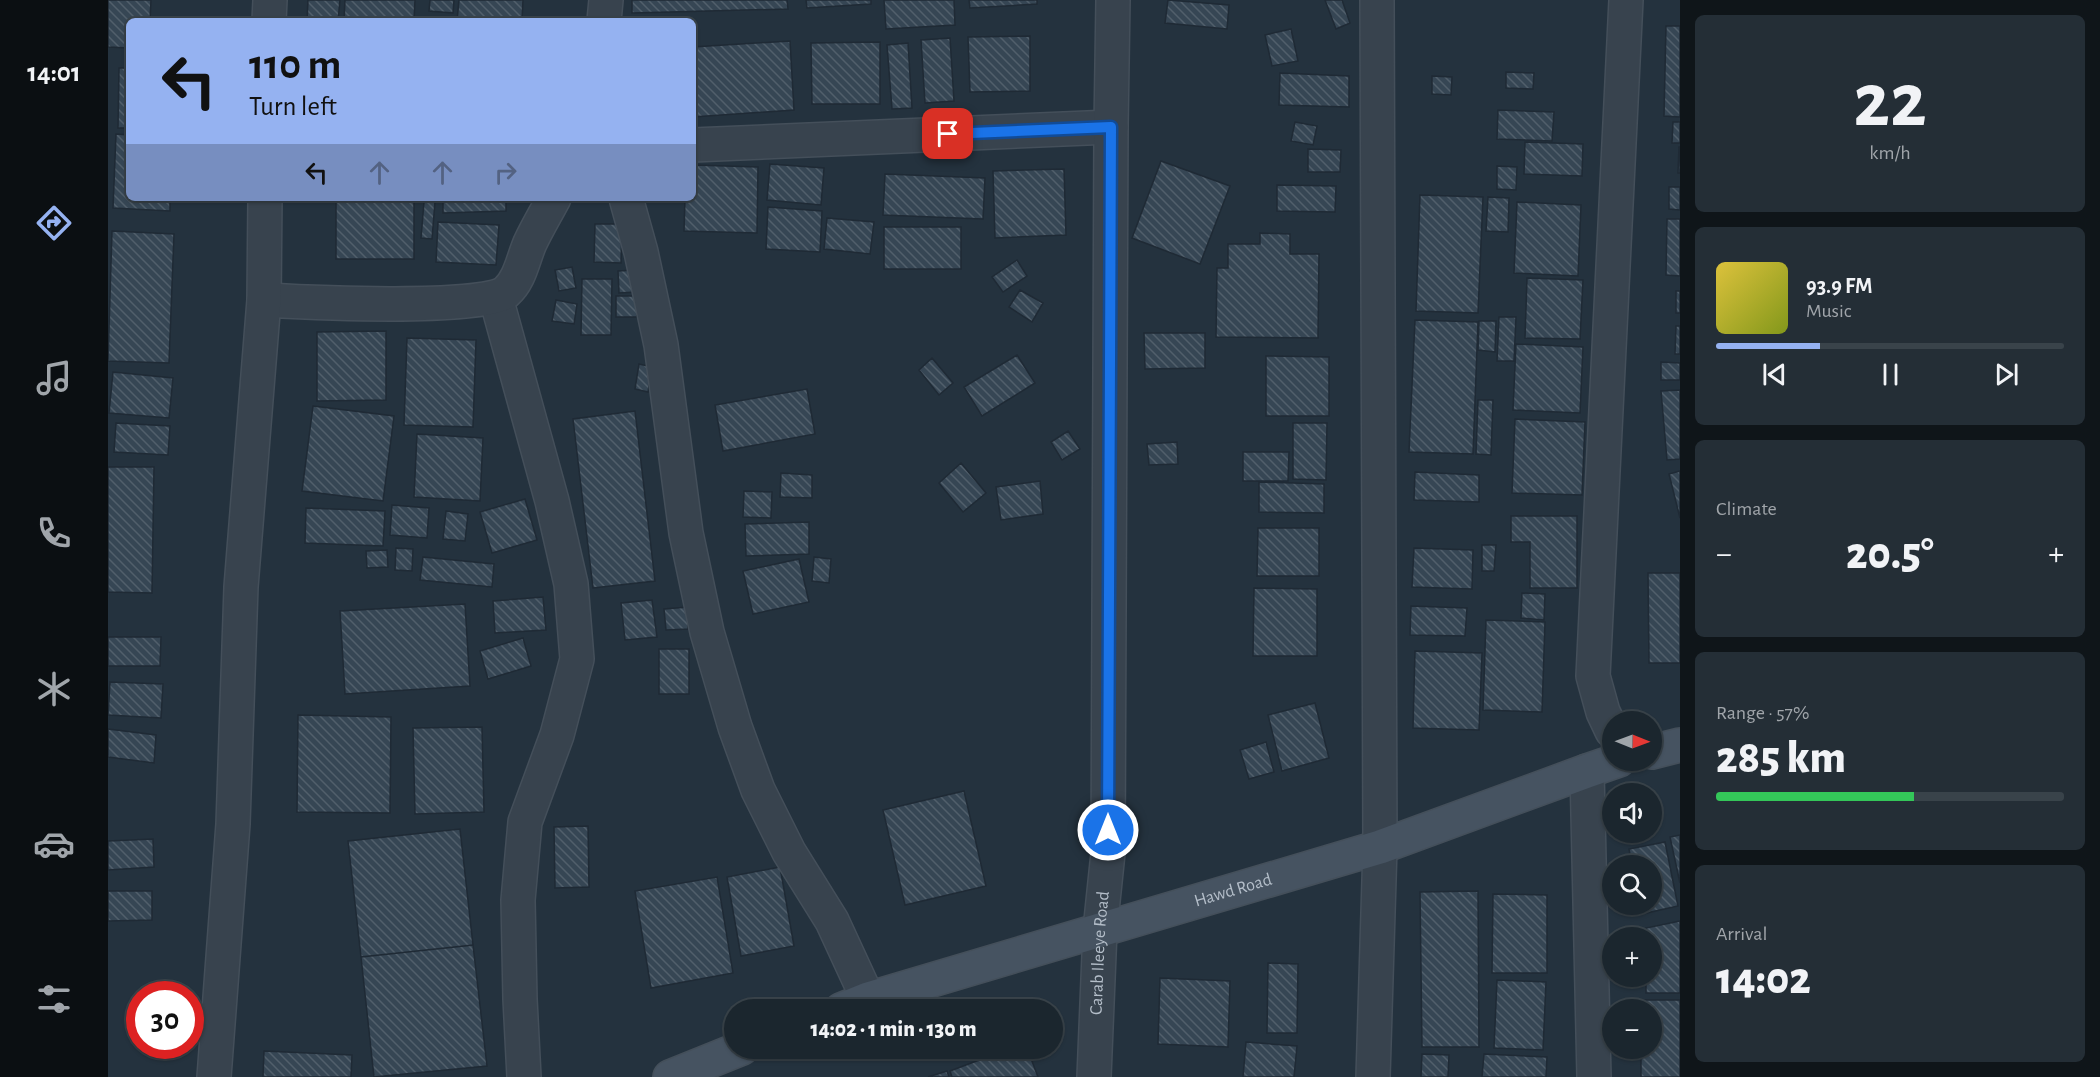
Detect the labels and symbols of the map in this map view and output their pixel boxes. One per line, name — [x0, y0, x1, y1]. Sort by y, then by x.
pin — [922, 108, 973, 159]
north arrow — [1602, 711, 1662, 771]
position arrow — [1076, 798, 1140, 862]
street label: Hawd Road — [1192, 871, 1274, 911]
street label: Carab Ileeye Road — [1088, 890, 1113, 1016]
speed limit sign: 30 — [126, 981, 204, 1059]

